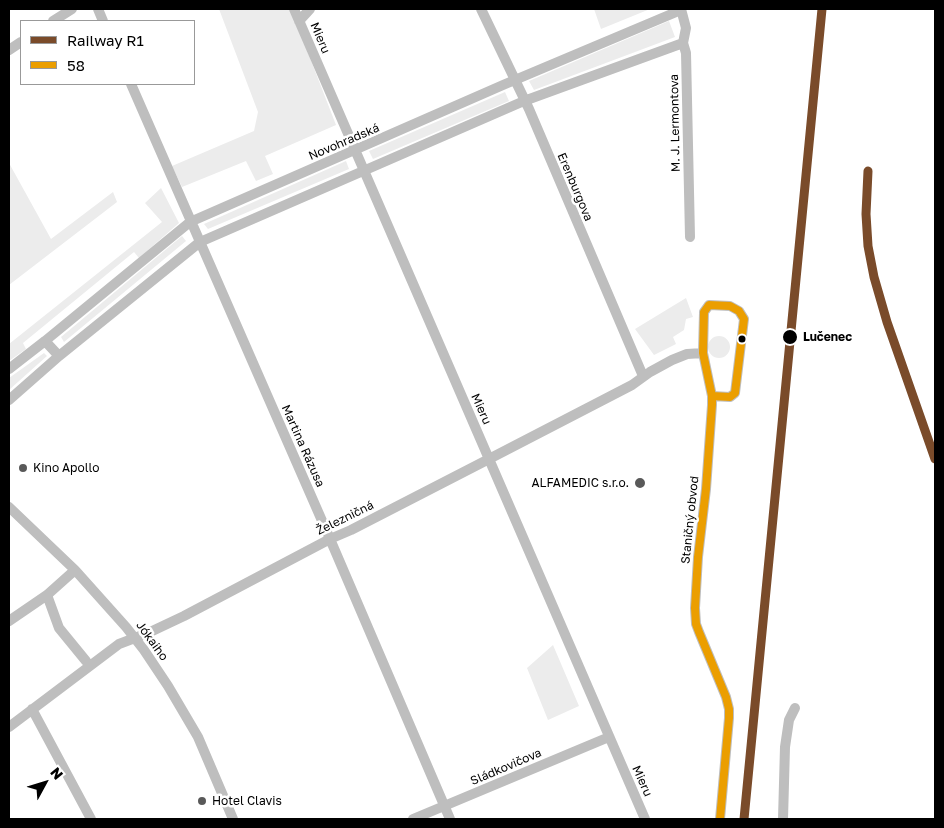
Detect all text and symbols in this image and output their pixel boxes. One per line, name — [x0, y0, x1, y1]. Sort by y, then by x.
legend — [20, 20, 195, 85]
street label: Mieru — [307, 20, 333, 56]
text: Railway R1 — [67, 31, 144, 49]
text: 58 — [67, 56, 85, 74]
street label: M. J. Lermontova — [667, 74, 683, 172]
street label: Novohradská — [306, 121, 382, 163]
street label: Erenburgova — [554, 151, 596, 223]
marker: Lučenec — [781, 328, 799, 346]
place label: Lučenec — [803, 330, 852, 344]
unlabelled marker — [737, 334, 747, 344]
street label: Mieru — [468, 391, 494, 427]
street label: Martina Rázusa — [278, 403, 328, 489]
place label: Kino Apollo — [33, 461, 99, 475]
marker: Kino Apollo — [17, 462, 29, 474]
street label: Staničný obvod — [678, 475, 702, 565]
place label: ALFAMEDIC s.r.o. — [532, 476, 629, 490]
marker: ALFAMEDIC s.r.o. — [633, 476, 647, 490]
street label: Železničná — [314, 498, 376, 538]
street label: Jókaiho — [133, 619, 171, 663]
street label: Sládkovičova — [468, 746, 544, 788]
north arrow — [20, 758, 70, 808]
street label: Mieru — [629, 763, 655, 799]
text: N — [47, 764, 67, 783]
place label: Hotel Clavis — [212, 794, 282, 808]
marker: Hotel Clavis — [196, 795, 208, 807]

